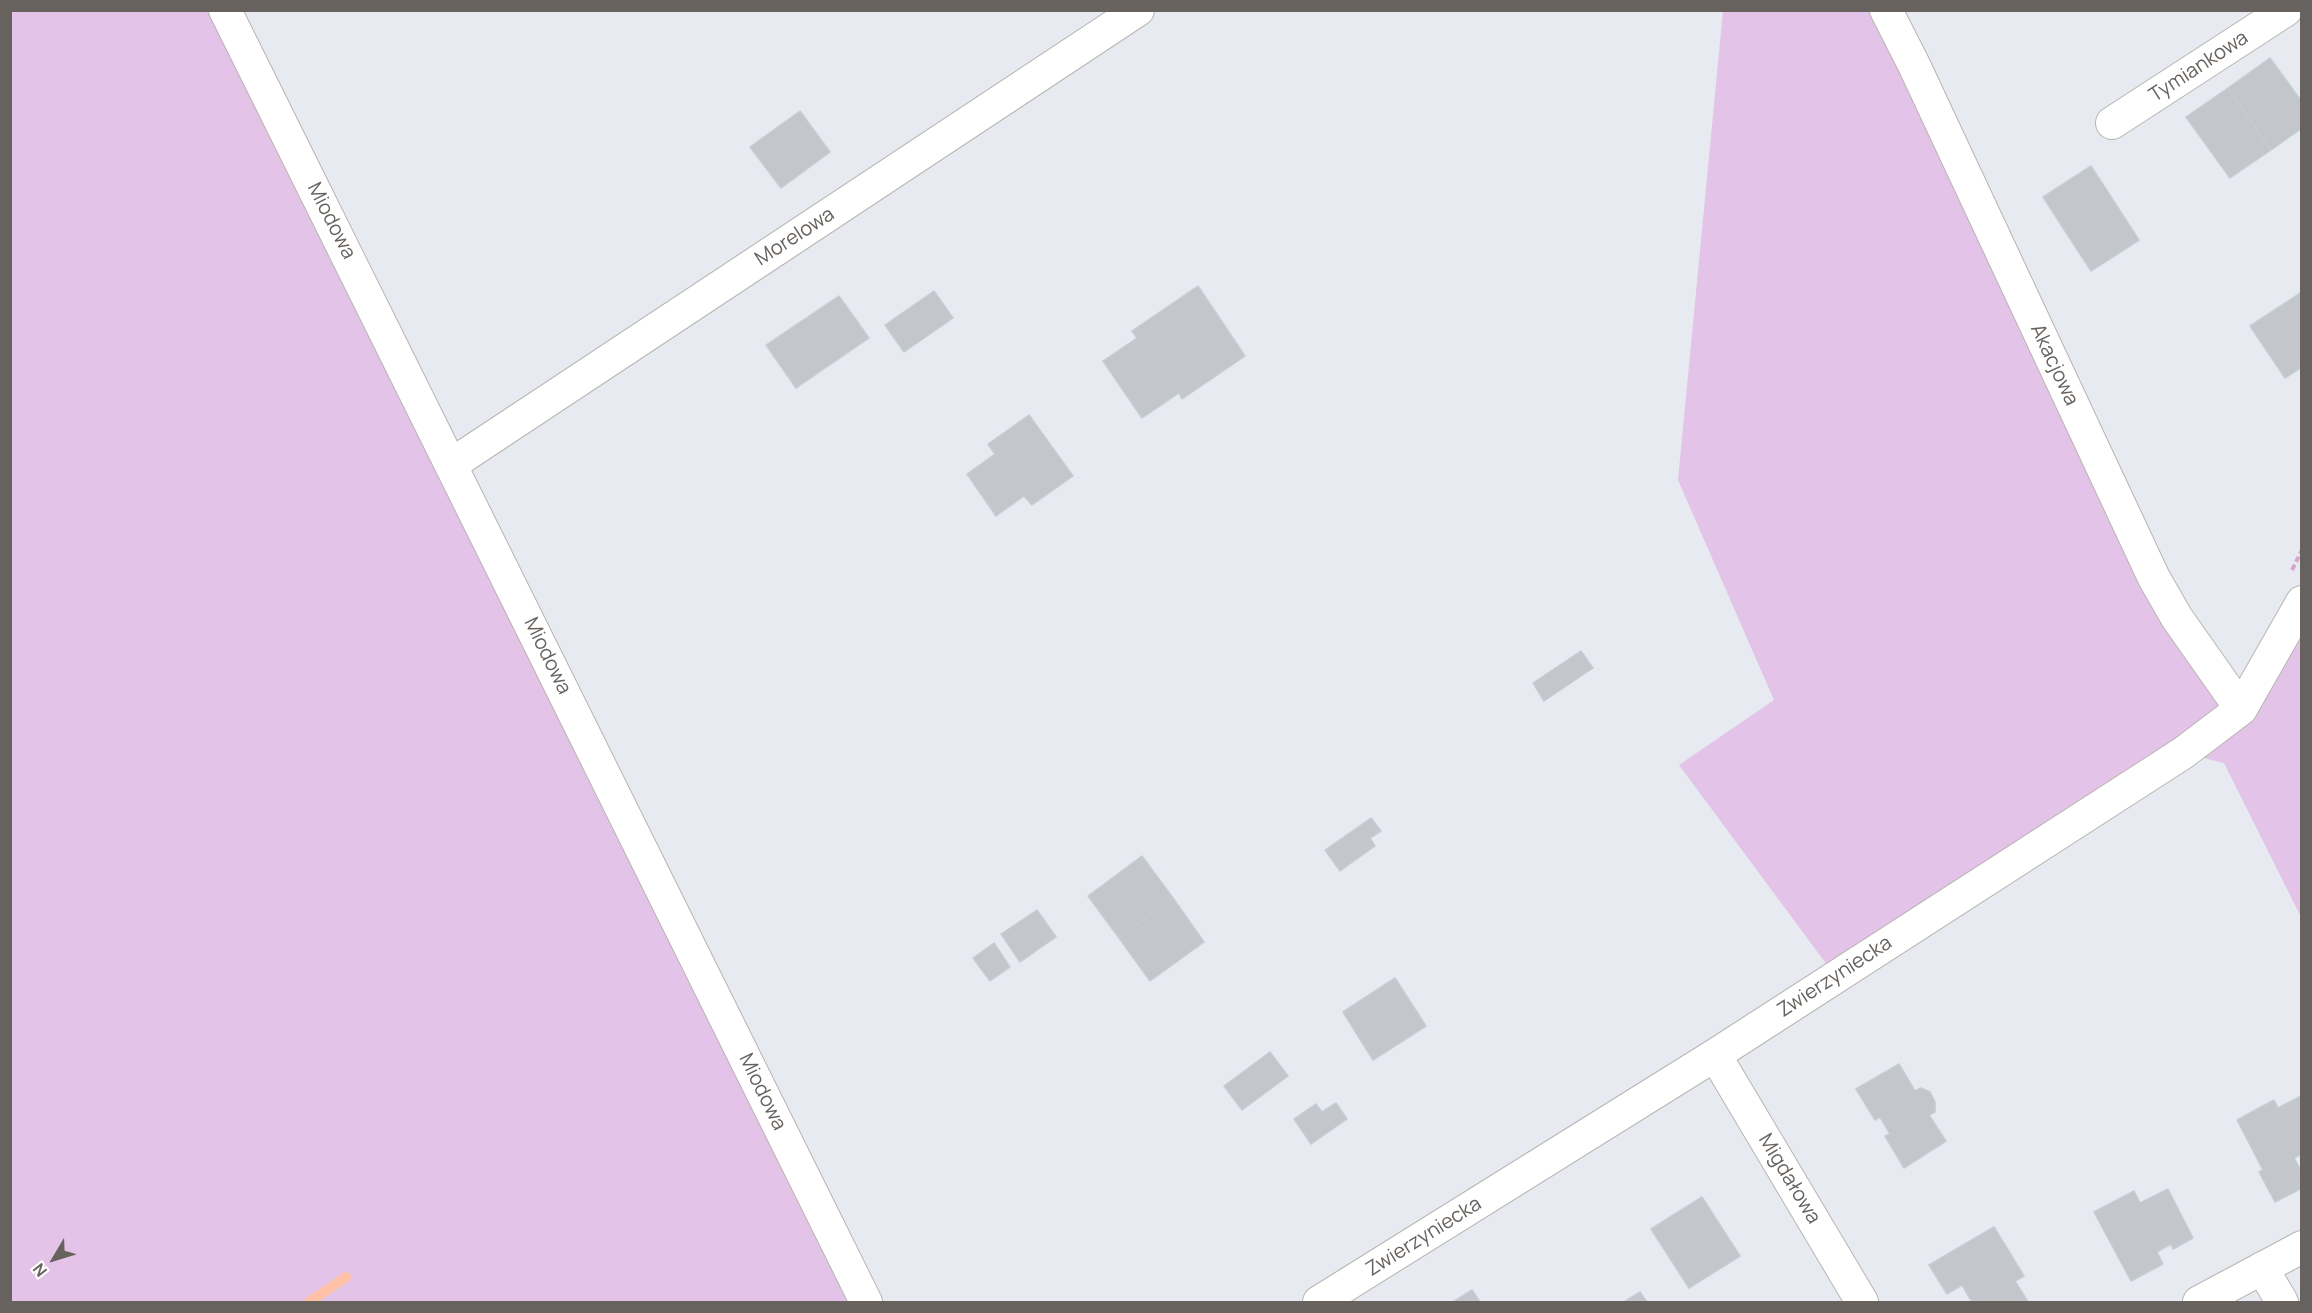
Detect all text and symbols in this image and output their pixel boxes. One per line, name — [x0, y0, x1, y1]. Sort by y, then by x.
street label: Tymiankowa — [2145, 26, 2253, 108]
street label: Miodowa — [302, 179, 360, 263]
street label: Morelowa — [751, 203, 839, 271]
street label: Akacjowa — [2025, 320, 2083, 410]
street label: Miodowa — [518, 614, 576, 698]
street label: Zwierzyniecka — [1773, 931, 1897, 1023]
street label: Miodowa — [733, 1050, 791, 1134]
street label: Migdałowa — [1753, 1130, 1825, 1228]
street label: Zwierzyniecka — [1362, 1192, 1486, 1282]
north arrow — [24, 1229, 84, 1289]
text: N — [28, 1259, 52, 1281]

